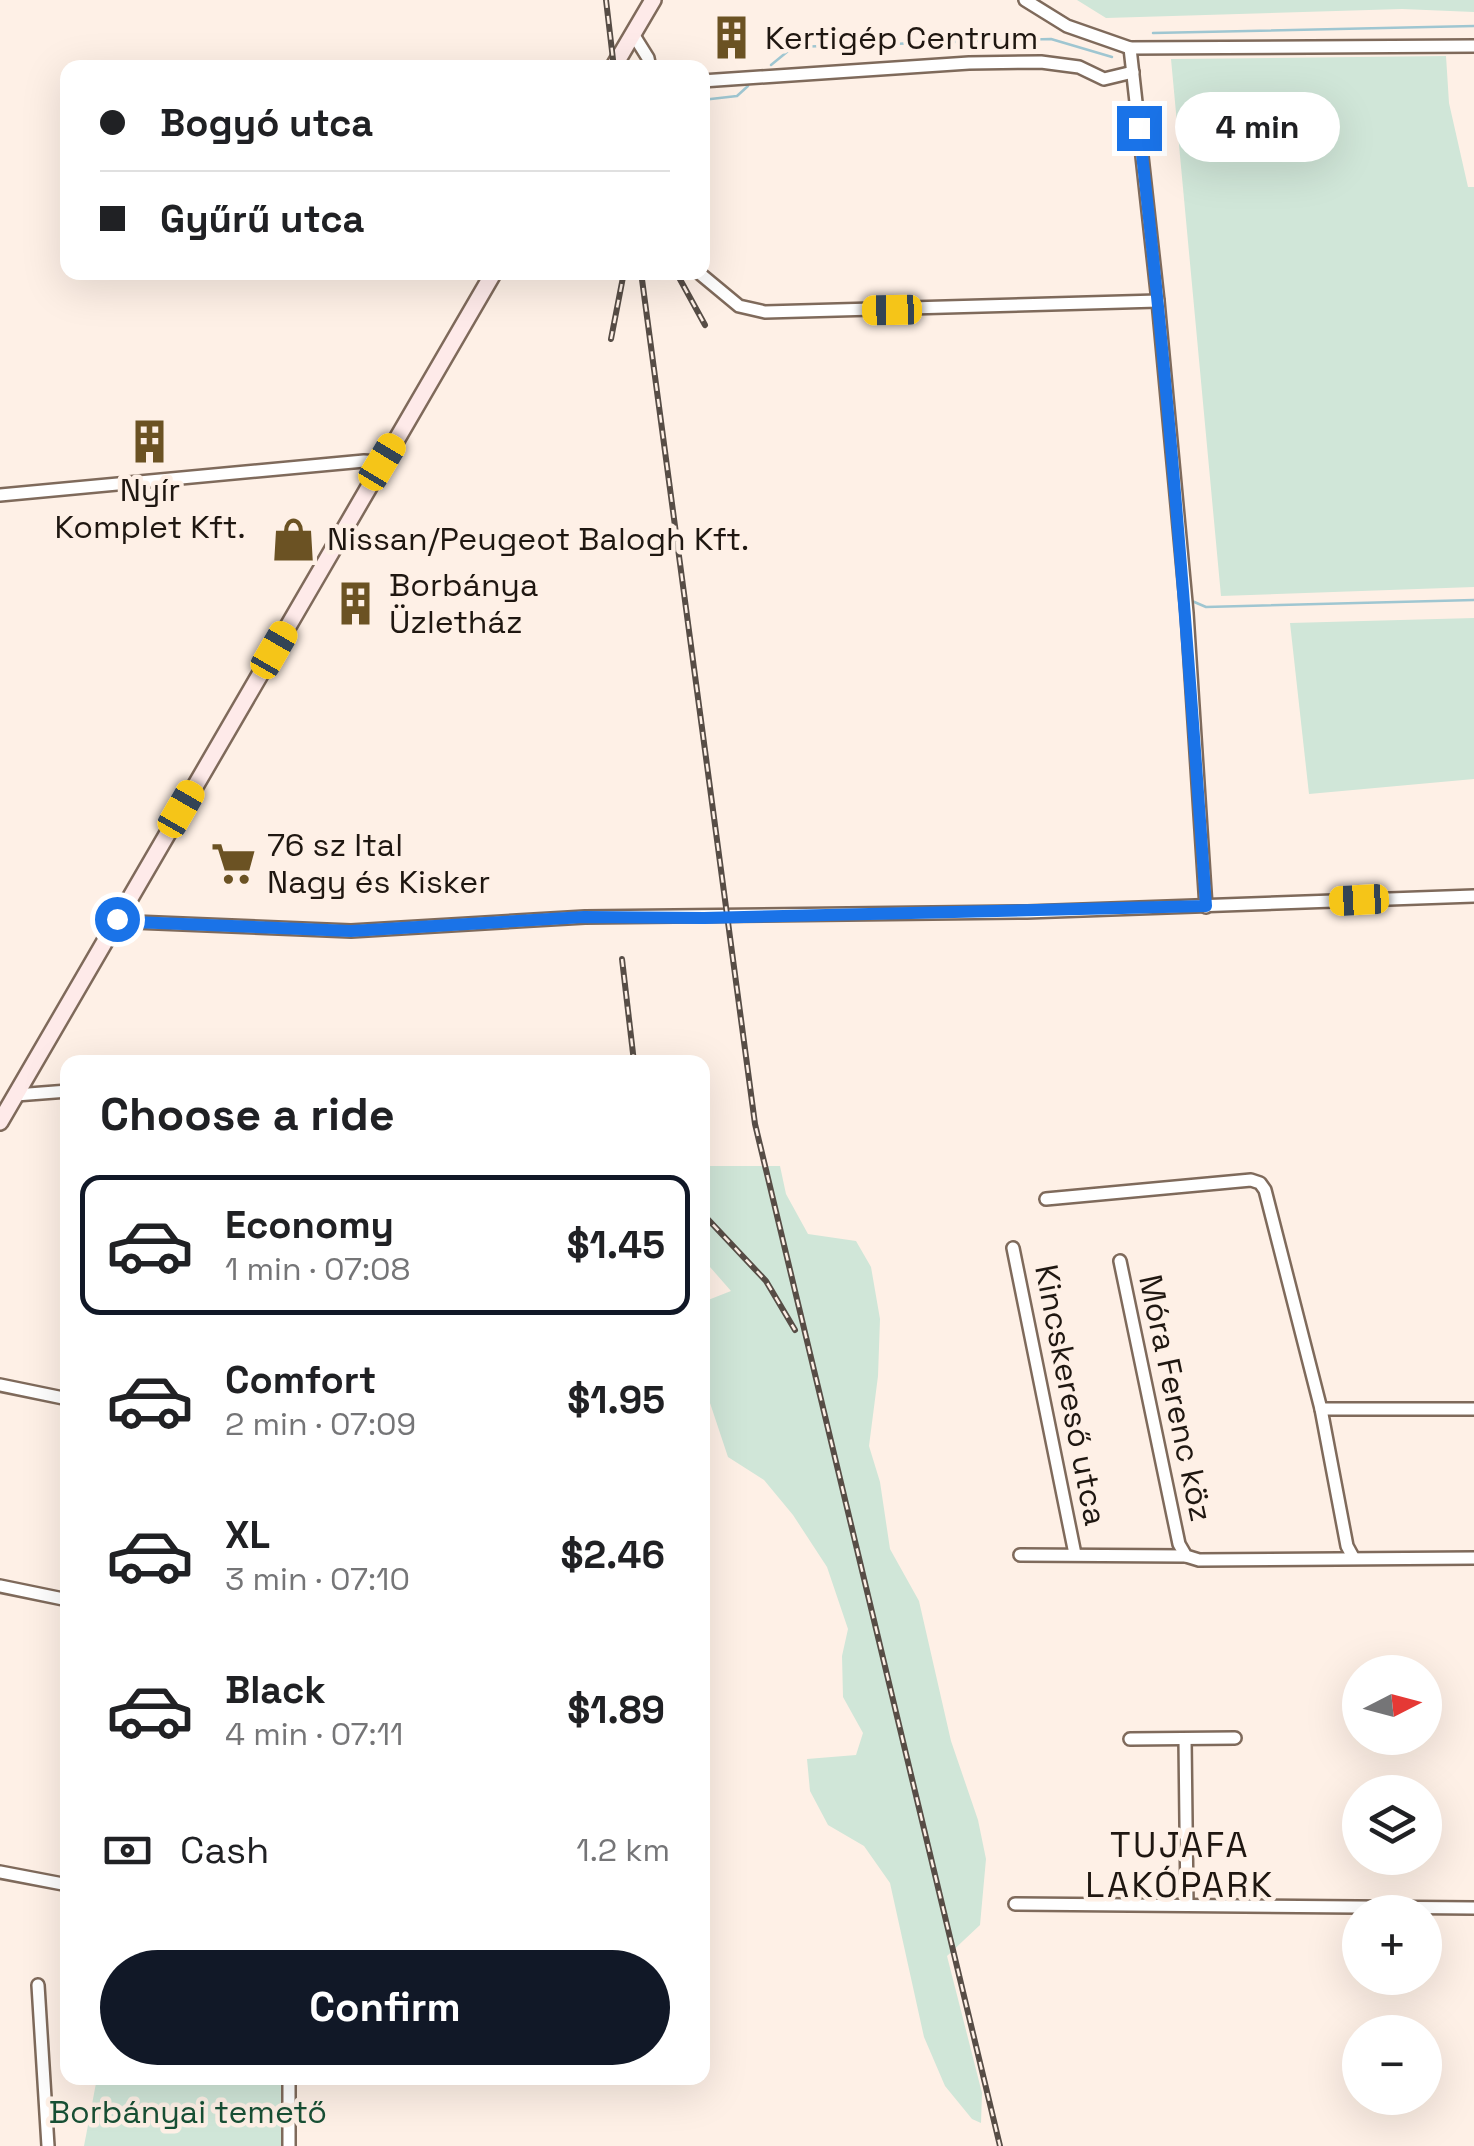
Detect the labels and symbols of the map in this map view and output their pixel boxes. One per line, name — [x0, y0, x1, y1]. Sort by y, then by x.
building icon: Kertigép Centrum — [708, 14, 756, 62]
place label: Kertigép Centrum — [765, 18, 1038, 58]
callout: 4 min — [1174, 93, 1339, 163]
route end — [1117, 106, 1162, 151]
car — [862, 294, 922, 326]
building icon: Nyír Komplet Kft. — [126, 418, 174, 466]
car — [354, 429, 410, 495]
place label: Nyír Komplet Kft. — [54, 470, 246, 547]
shop icon: Nissan/Peugeot Balogh Kft. — [270, 515, 318, 563]
place label: Nissan/Peugeot Balogh Kft. — [327, 519, 749, 559]
place label: Borbánya Üzletház — [389, 565, 538, 642]
building icon: Borbánya Üzletház — [332, 579, 380, 627]
car — [246, 617, 302, 683]
car — [153, 776, 209, 842]
place label: 76 sz Ital Nagy és Kisker — [267, 825, 490, 902]
supermarket icon: 76 sz Ital Nagy és Kisker — [210, 839, 258, 887]
car — [1328, 883, 1390, 917]
route start — [95, 897, 140, 942]
street label: Kincskereső utca — [1026, 1261, 1116, 1529]
street label: Móra Ferenc köz — [1130, 1271, 1222, 1525]
north arrow — [1342, 1655, 1442, 1755]
district label: TUJAFA LAKÓPARK — [1085, 1823, 1275, 1907]
park label: Borbányai temető — [49, 2092, 327, 2132]

